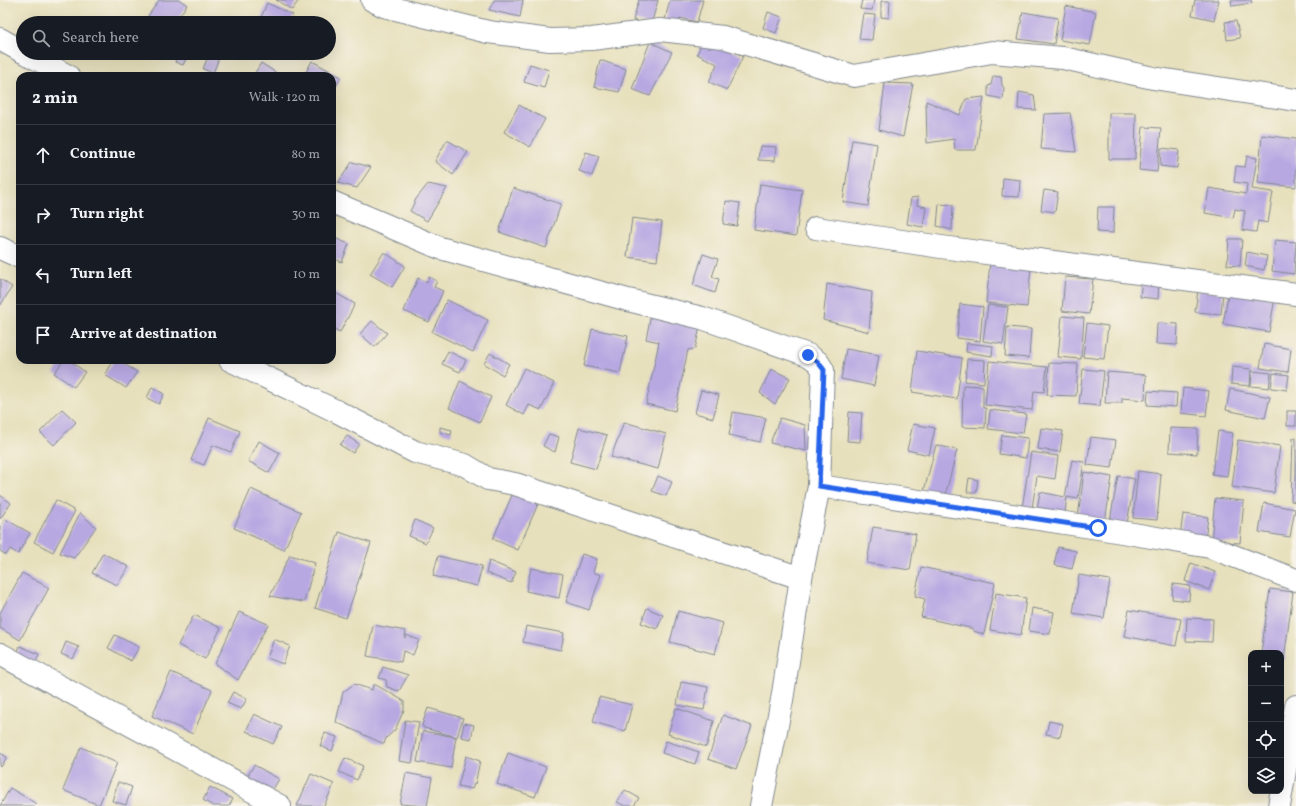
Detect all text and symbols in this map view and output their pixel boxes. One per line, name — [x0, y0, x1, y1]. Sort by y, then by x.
search box — [16, 16, 336, 60]
icon: search — [30, 27, 52, 49]
text: Search here — [62, 28, 139, 49]
text: 2 min — [32, 87, 78, 110]
text: Walk · 120 m — [249, 89, 320, 107]
icon: ahead — [32, 144, 54, 166]
text: Continue — [70, 144, 135, 165]
text: 80 m — [291, 146, 320, 164]
icon: right — [32, 204, 54, 226]
text: Turn right — [70, 204, 144, 225]
text: 30 m — [292, 206, 320, 224]
icon: left — [32, 264, 54, 286]
text: Turn left — [70, 264, 132, 285]
text: 10 m — [293, 266, 320, 284]
icon: arrive — [32, 324, 54, 346]
text: Arrive at destination — [70, 324, 217, 345]
route end — [799, 346, 817, 364]
route start — [1089, 519, 1107, 537]
map controls — [1248, 650, 1284, 794]
button: + — [1248, 650, 1284, 686]
button: − — [1248, 686, 1284, 722]
button: locate — [1248, 722, 1284, 758]
button: layers — [1248, 758, 1284, 794]

